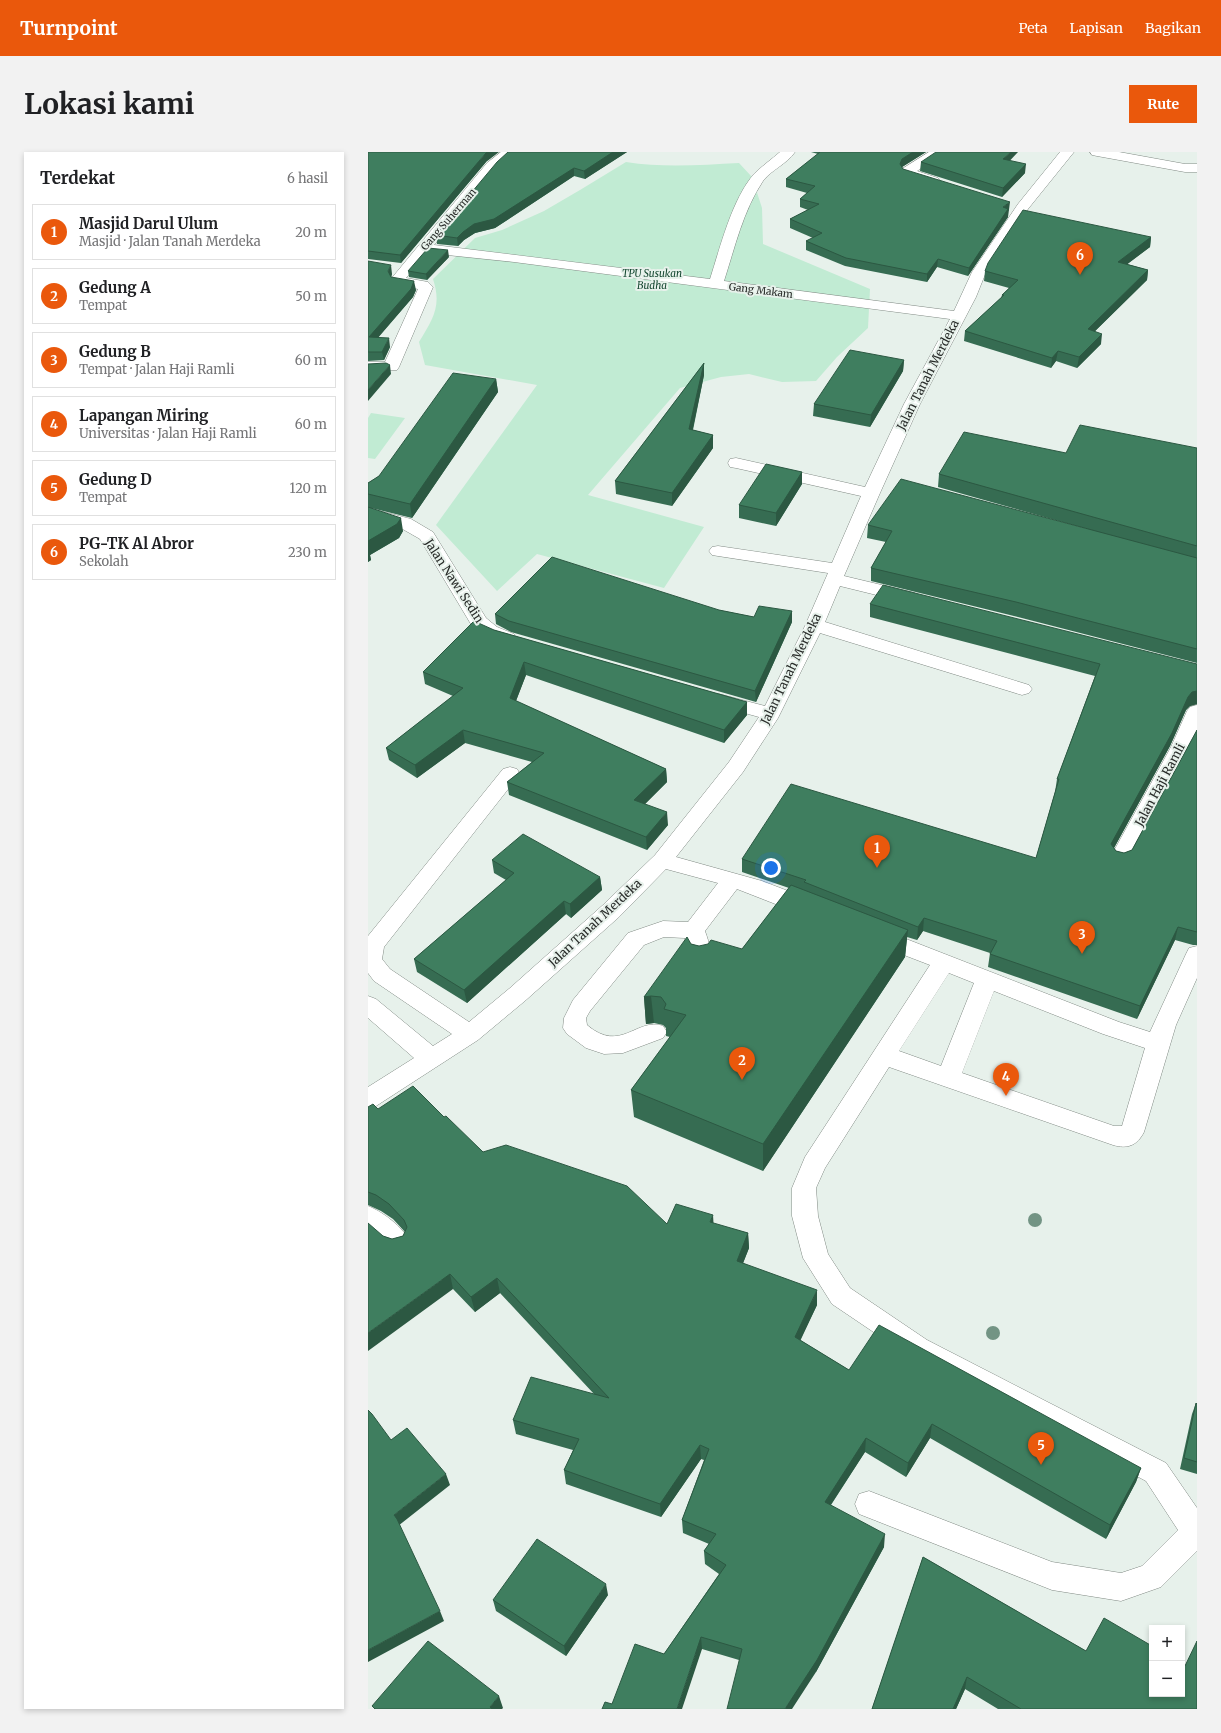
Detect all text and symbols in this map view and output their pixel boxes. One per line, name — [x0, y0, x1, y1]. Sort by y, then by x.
text: Turnpoint — [20, 16, 118, 40]
text: Peta — [1018, 19, 1048, 37]
text: Lapisan — [1070, 19, 1123, 37]
text: Bagikan — [1145, 19, 1201, 37]
button: Rute — [1129, 85, 1197, 123]
text: Lokasi kami — [24, 86, 194, 122]
text: Terdekat — [40, 167, 115, 189]
text: 6 hasil — [287, 170, 328, 187]
street label: Gang Suherman — [418, 185, 479, 253]
text: Masjid Darul Ulum — [79, 214, 218, 233]
text: 1 — [51, 224, 57, 241]
text: 20 m — [295, 224, 327, 241]
text: Masjid · Jalan Tanah Merdeka — [79, 233, 261, 250]
pin: 6 — [1067, 242, 1093, 275]
park label: TPU Susukan Budha — [622, 267, 682, 292]
text: Gedung A — [79, 278, 151, 297]
street label: Gang Makam — [728, 280, 794, 301]
text: 2 — [50, 288, 58, 305]
text: 50 m — [295, 288, 327, 305]
text: Tempat — [79, 297, 127, 314]
street label: Jalan Tanah Merdeka — [893, 317, 962, 433]
text: Gedung B — [79, 342, 151, 361]
text: 3 — [50, 352, 58, 369]
text: 60 m — [295, 352, 327, 369]
text: Tempat · Jalan Haji Ramli — [79, 361, 234, 378]
text: Lapangan Miring — [79, 406, 208, 425]
text: 4 — [50, 416, 58, 433]
text: 60 m — [295, 416, 327, 433]
text: Universitas · Jalan Haji Ramli — [79, 425, 257, 442]
text: Gedung D — [79, 470, 152, 489]
text: 5 — [50, 480, 58, 497]
text: 120 m — [289, 480, 327, 497]
text: Tempat — [79, 489, 127, 506]
text: PG-TK Al Abror — [79, 534, 194, 553]
street label: Jalan Nawi Sedin — [421, 535, 487, 625]
text: 6 — [50, 544, 58, 561]
text: 230 m — [288, 544, 327, 561]
text: Sekolah — [79, 553, 129, 570]
street label: Jalan Tanah Merdeka — [757, 610, 824, 728]
street label: Jalan Haji Ramli — [1131, 741, 1188, 830]
pin: 1 — [864, 835, 890, 868]
your location — [761, 858, 781, 878]
street label: Jalan Tanah Merdeka — [544, 875, 645, 970]
pin: 3 — [1069, 921, 1095, 954]
pin: 2 — [729, 1047, 755, 1080]
pin: 4 — [993, 1063, 1019, 1096]
pin: 5 — [1028, 1432, 1054, 1465]
map controls — [1149, 1625, 1185, 1697]
button: + — [1149, 1625, 1185, 1661]
button: − — [1149, 1661, 1185, 1697]

